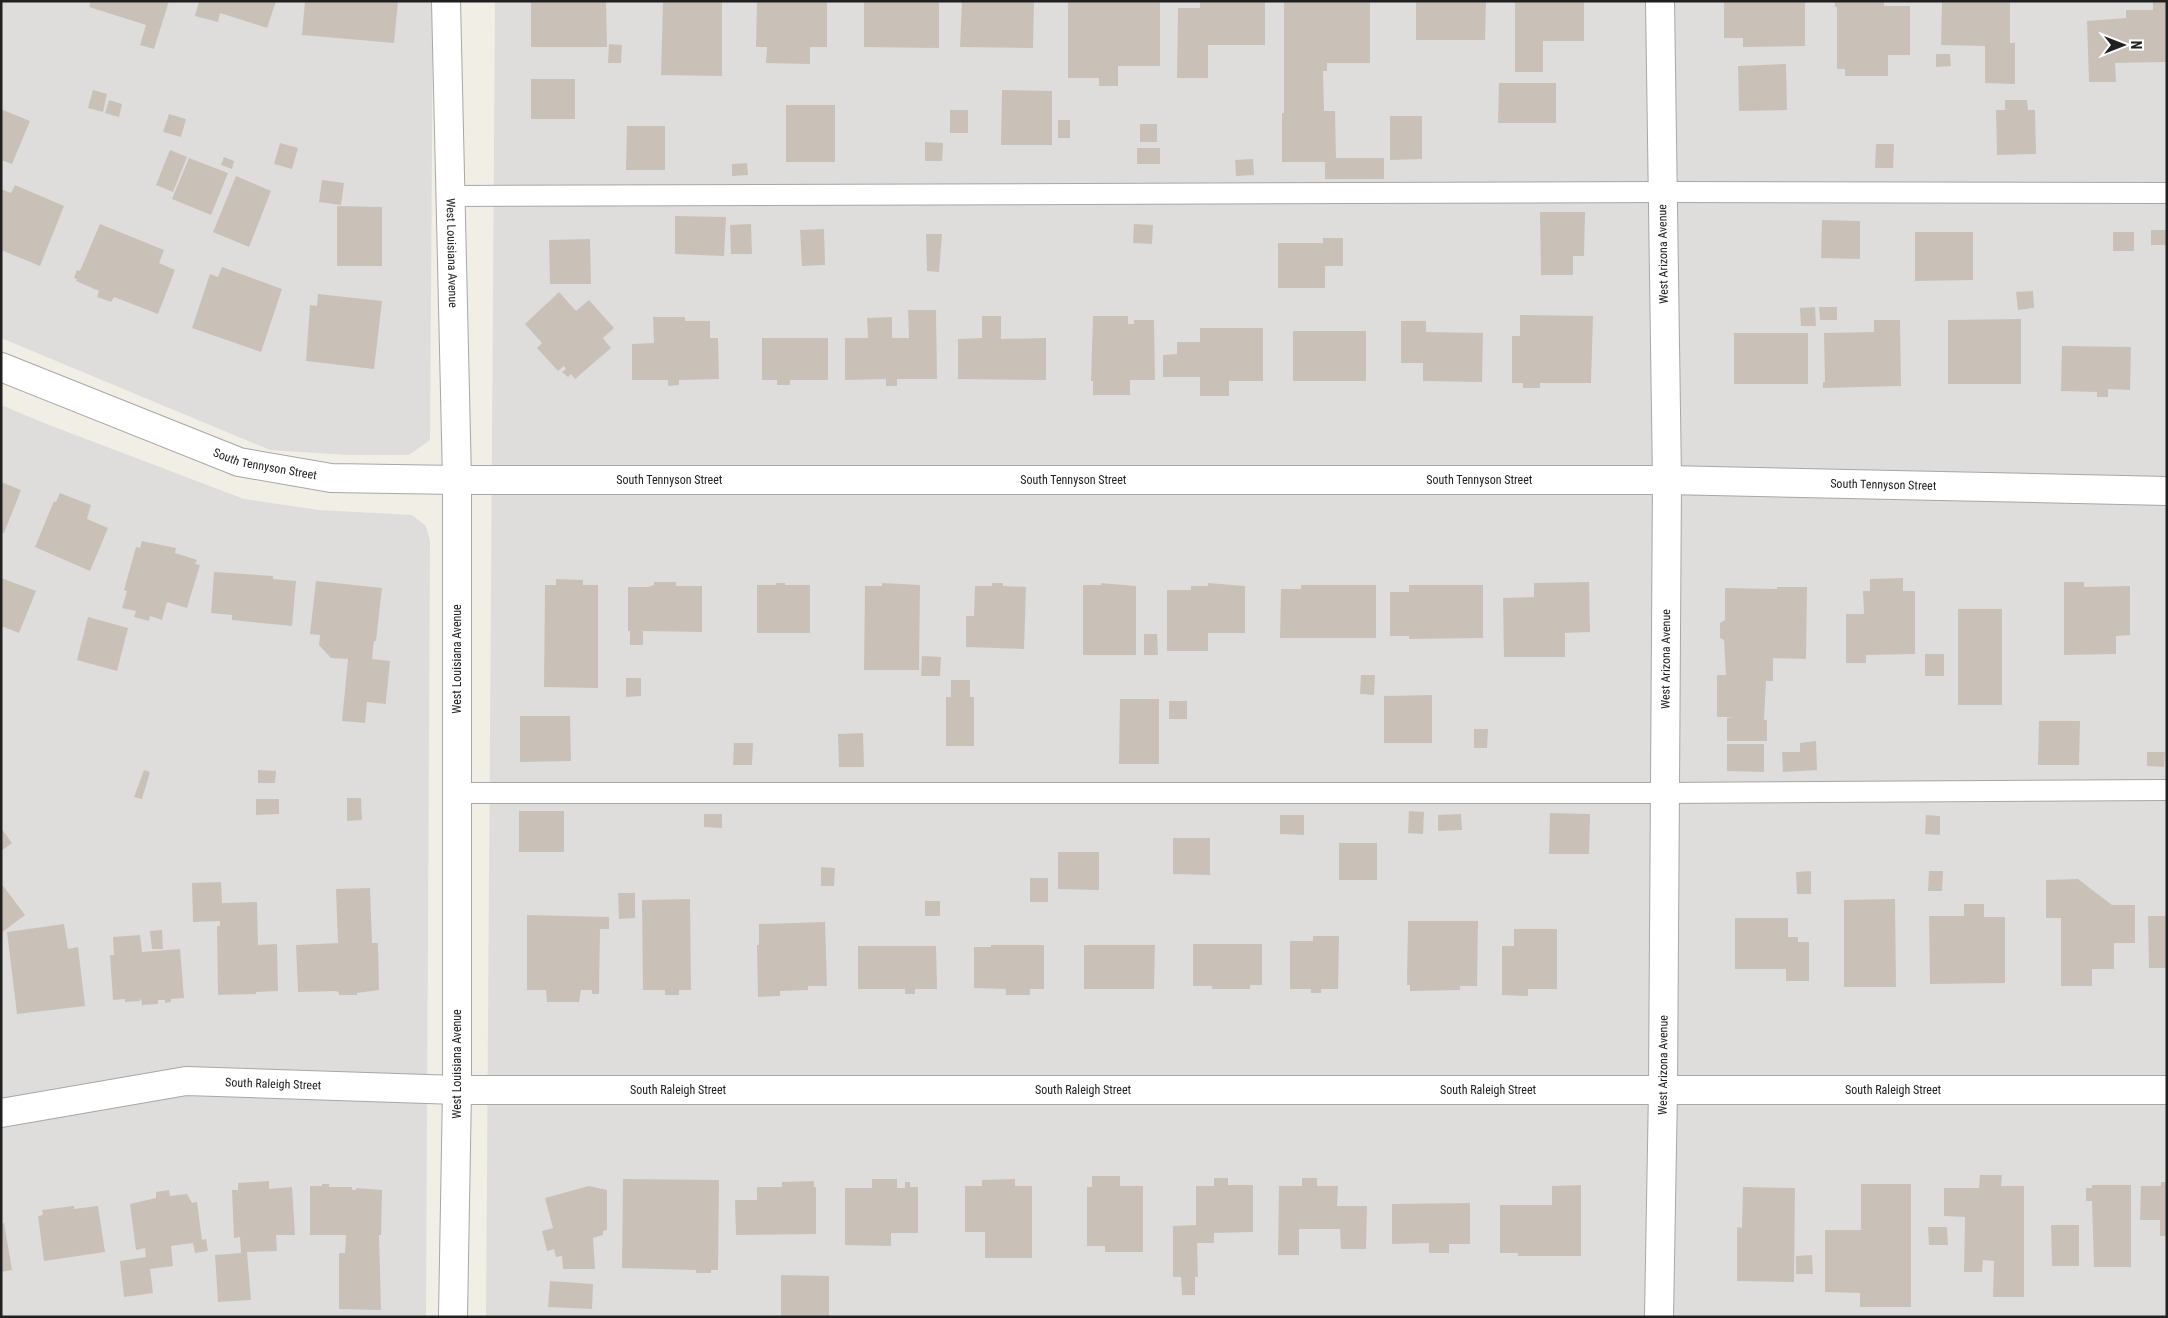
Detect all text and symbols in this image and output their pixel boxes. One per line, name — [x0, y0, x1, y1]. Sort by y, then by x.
north arrow — [2098, 20, 2148, 70]
text: N — [2128, 41, 2144, 49]
street label: West Louisiana Avenue — [444, 198, 460, 308]
street label: West Arizona Avenue — [1655, 204, 1671, 304]
street label: South Tennyson Street — [211, 445, 318, 482]
street label: South Tennyson Street — [616, 473, 723, 487]
street label: South Tennyson Street — [1020, 473, 1127, 487]
street label: South Tennyson Street — [1426, 473, 1533, 487]
street label: South Tennyson Street — [1830, 477, 1937, 493]
street label: West Louisiana Avenue — [450, 604, 464, 714]
street label: West Arizona Avenue — [1658, 609, 1673, 709]
street label: West Louisiana Avenue — [450, 1009, 464, 1119]
street label: West Arizona Avenue — [1656, 1015, 1670, 1115]
street label: South Raleigh Street — [225, 1075, 322, 1093]
street label: South Raleigh Street — [630, 1083, 727, 1097]
street label: South Raleigh Street — [1035, 1083, 1132, 1097]
street label: South Raleigh Street — [1440, 1083, 1537, 1097]
street label: South Raleigh Street — [1845, 1083, 1942, 1097]

